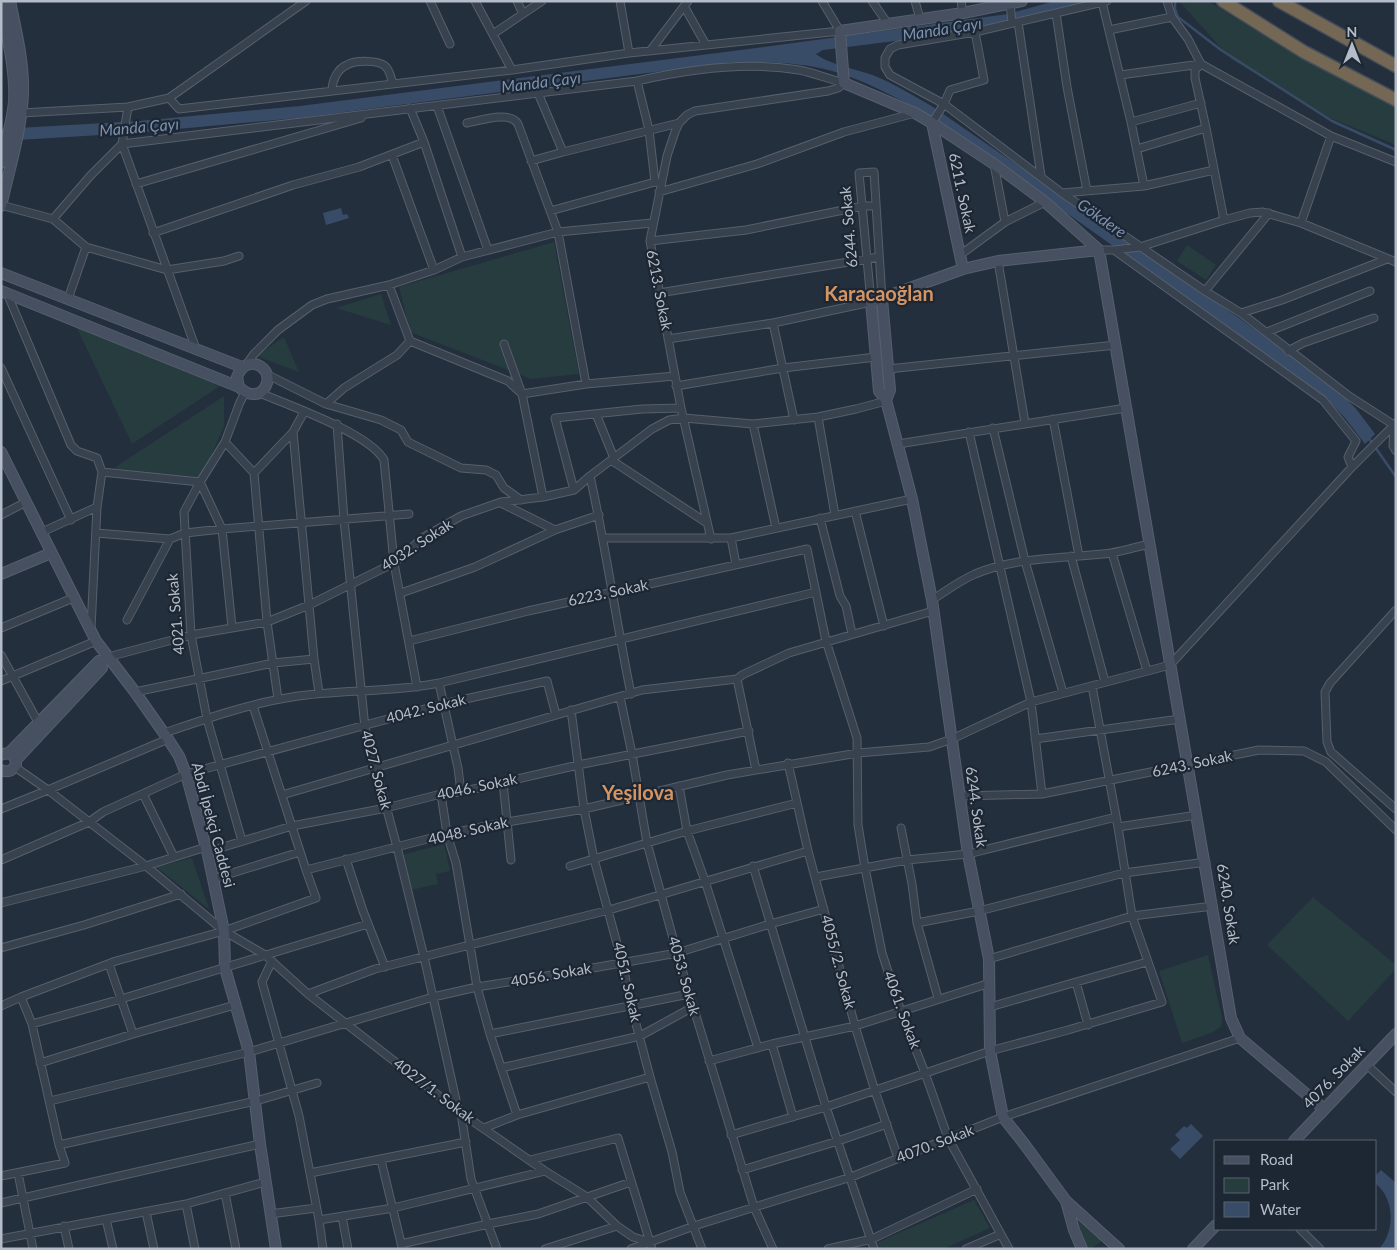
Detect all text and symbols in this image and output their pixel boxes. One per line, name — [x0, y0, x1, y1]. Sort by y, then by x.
water label: Manda Çayı — [901, 13, 983, 44]
north arrow — [1327, 20, 1377, 70]
text: N — [1347, 23, 1357, 40]
water label: Manda Çayı — [500, 67, 582, 96]
water label: Manda Çayı — [98, 114, 180, 139]
street label: 6211. Sokak — [946, 151, 980, 235]
street label: 6244. Sokak — [835, 185, 861, 268]
water label: Gökdere — [1074, 194, 1131, 241]
street label: 6213. Sokak — [643, 248, 677, 332]
district label: Karacaoğlan — [824, 281, 934, 305]
street label: 4032. Sokak — [377, 514, 456, 574]
street label: 4021. Sokak — [162, 572, 188, 655]
street label: 6223. Sokak — [566, 575, 650, 609]
street label: 4042. Sokak — [384, 689, 468, 727]
street label: 4027. Sokak — [358, 728, 396, 812]
street label: 6243. Sokak — [1150, 746, 1234, 780]
street label: Abdi İpekçi Caddesi — [189, 760, 239, 889]
street label: 6244. Sokak — [962, 765, 992, 849]
street label: 4046. Sokak — [435, 769, 519, 803]
district label: Yeşilova — [601, 780, 674, 804]
street label: 4048. Sokak — [426, 812, 510, 848]
street label: 6240. Sokak — [1214, 862, 1244, 946]
street label: 4055/2. Sokak — [818, 913, 860, 1011]
street label: 4053. Sokak — [665, 934, 705, 1018]
street label: 4051. Sokak — [610, 940, 646, 1024]
street label: 4056. Sokak — [509, 958, 593, 990]
street label: 4061. Sokak — [881, 968, 925, 1051]
street label: 4076. Sokak — [1299, 1040, 1368, 1112]
street label: 4027/1. Sokak — [390, 1054, 479, 1127]
street label: 4070. Sokak — [893, 1120, 976, 1166]
legend — [1214, 1140, 1377, 1230]
text: Road — [1260, 1150, 1293, 1168]
text: Park — [1260, 1175, 1290, 1193]
text: Water — [1260, 1200, 1301, 1218]

